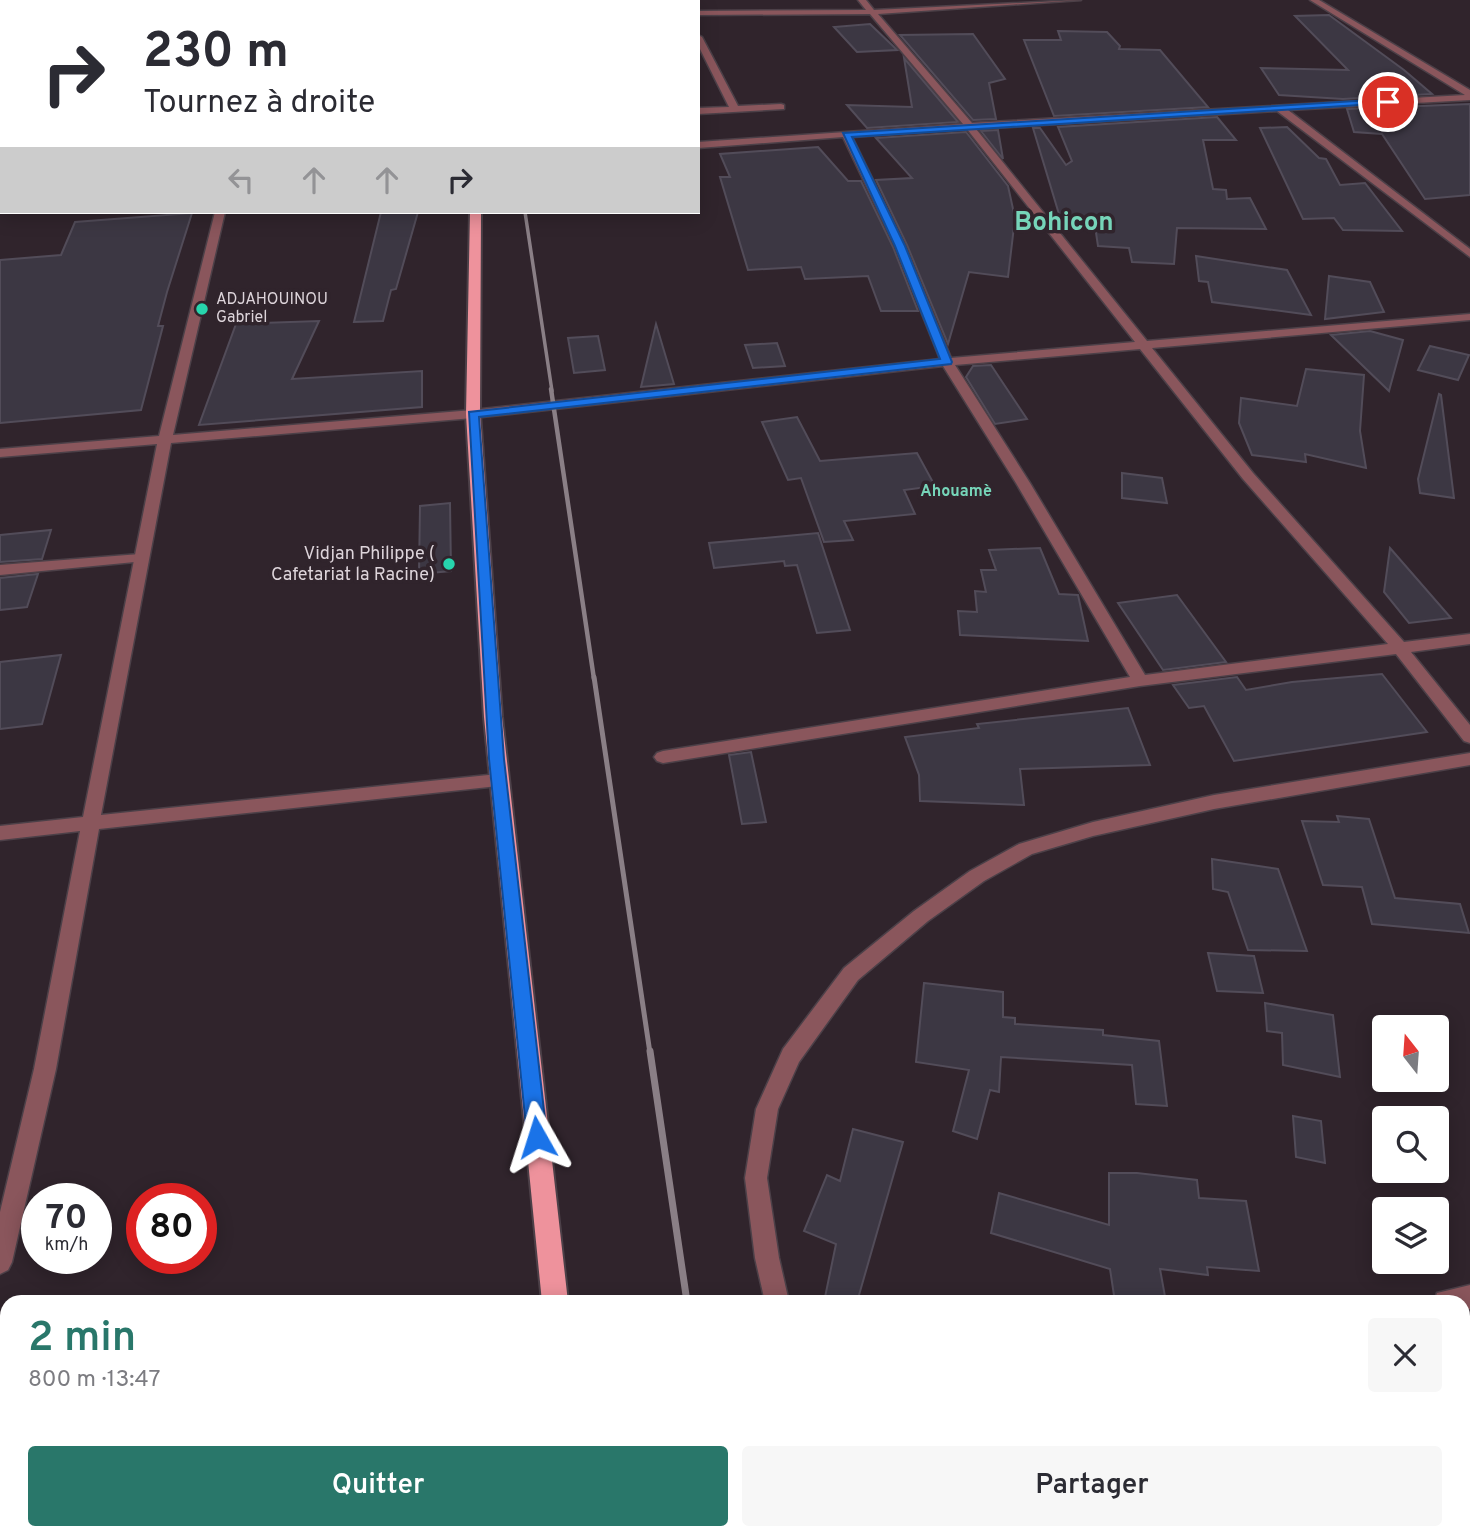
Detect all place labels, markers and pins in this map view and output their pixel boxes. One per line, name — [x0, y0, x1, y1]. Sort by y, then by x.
pin — [1358, 72, 1418, 132]
place label: ADJAHOUINOU Gabriel — [216, 290, 328, 328]
marker: ADJAHOUINOU Gabriel — [194, 301, 210, 317]
place label: Vidjan Philippe ( Cafetariat la Racine) — [271, 543, 435, 587]
marker: Vidjan Philippe ( Cafetariat la Racine) — [441, 556, 457, 572]

